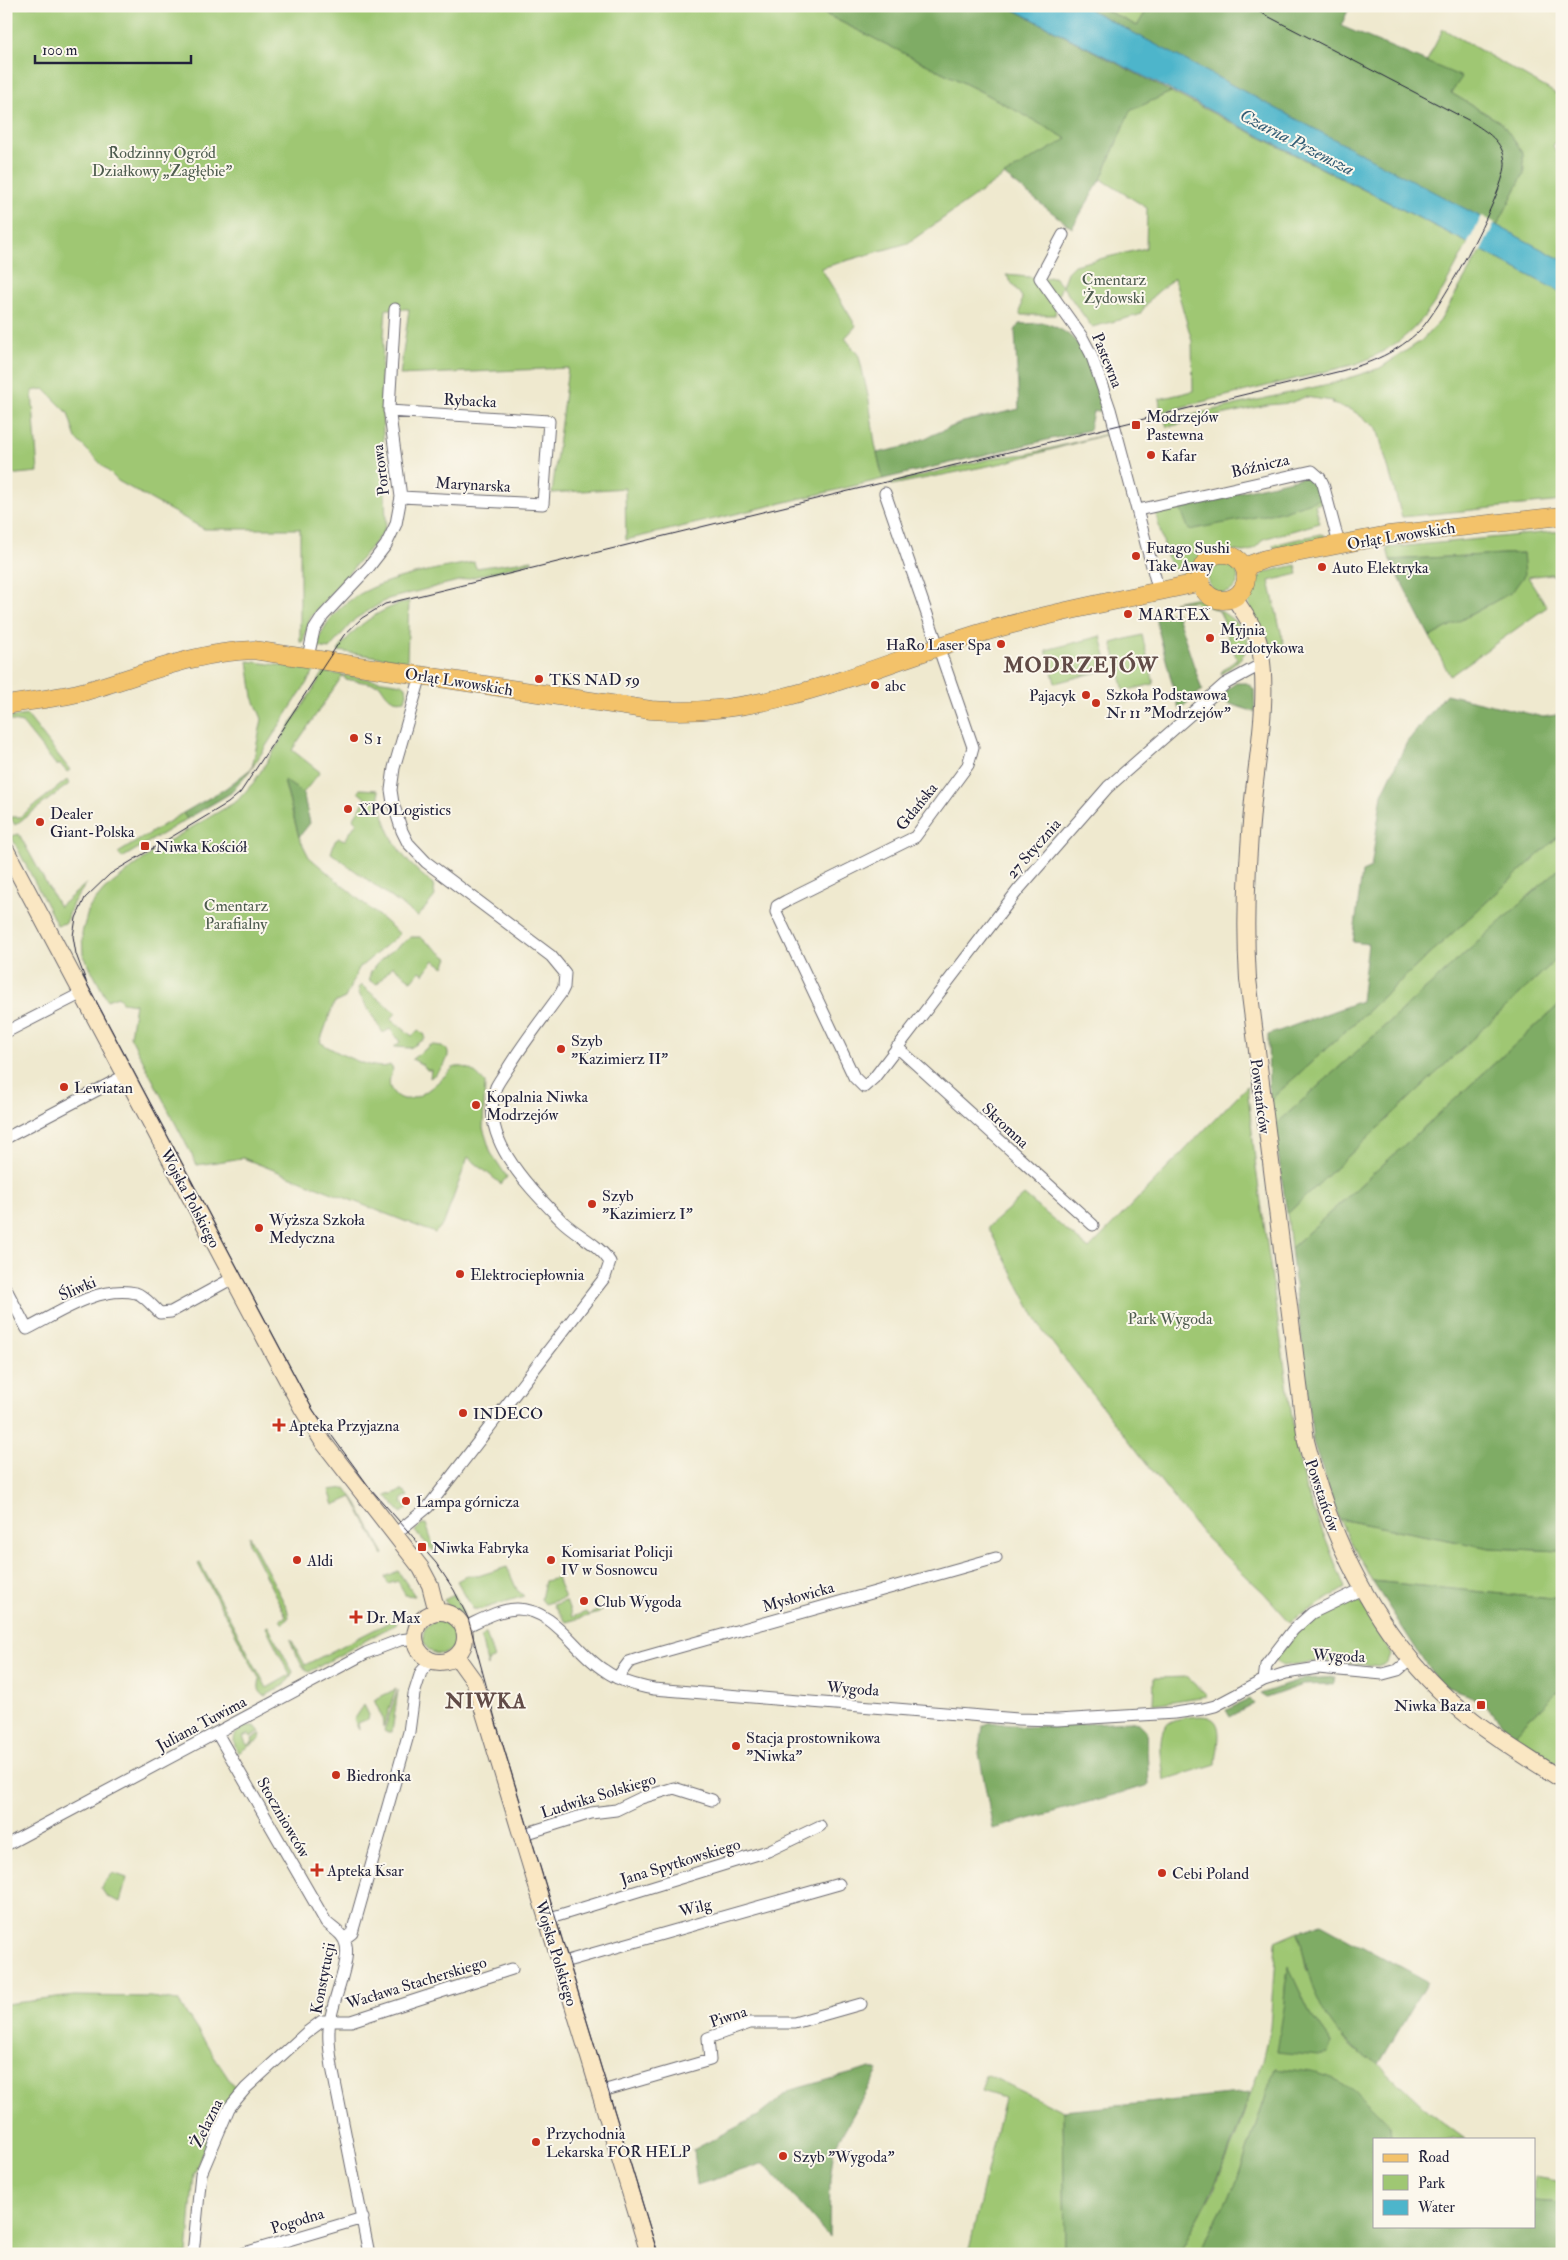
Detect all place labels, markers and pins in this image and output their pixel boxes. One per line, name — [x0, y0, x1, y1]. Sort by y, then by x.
place label: Modrzejów Pastewna — [1146, 407, 1219, 445]
marker: Modrzejów Pastewna — [1130, 419, 1142, 431]
place label: Kafar — [1161, 446, 1197, 466]
marker: Kafar — [1145, 449, 1157, 461]
place label: Futago Sushi Take Away — [1146, 538, 1230, 576]
marker: Futago Sushi Take Away — [1130, 550, 1142, 562]
place label: Auto Elektryka — [1331, 558, 1429, 578]
marker: Auto Elektryka — [1316, 561, 1328, 573]
place label: MARTEX — [1138, 605, 1211, 625]
marker: MARTEX — [1122, 608, 1134, 620]
place label: Myjnia Bezdotykowa — [1220, 620, 1305, 658]
marker: Myjnia Bezdotykowa — [1204, 632, 1216, 644]
place label: HaRo Laser Spa — [886, 635, 991, 656]
marker: HaRo Laser Spa — [995, 638, 1007, 650]
place label: TKS NAD 59 — [549, 670, 640, 690]
marker: TKS NAD 59 — [533, 673, 545, 685]
place label: abc — [885, 676, 906, 696]
marker: abc — [869, 679, 881, 691]
place label: Szkoła Podstawowa Nr 11 "Modrzejów" — [1106, 685, 1231, 723]
place label: Pajacyk — [1029, 686, 1076, 706]
marker: Pajacyk — [1080, 689, 1092, 701]
marker: Szkoła Podstawowa Nr 11 "Modrzejów" — [1090, 697, 1102, 709]
place label: S 1 — [364, 729, 382, 749]
marker: S 1 — [348, 732, 360, 744]
place label: XPOLogistics — [358, 800, 451, 820]
marker: XPOLogistics — [342, 803, 354, 815]
place label: Dealer Giant-Polska — [50, 804, 135, 842]
marker: Dealer Giant-Polska — [34, 816, 46, 828]
place label: Niwka Kościół — [155, 837, 248, 857]
marker: Niwka Kościół — [139, 840, 151, 852]
place label: Szyb "Kazimierz II" — [571, 1031, 668, 1069]
marker: Szyb "Kazimierz II" — [555, 1043, 567, 1055]
place label: Lewiatan — [74, 1078, 133, 1098]
marker: Lewiatan — [58, 1081, 70, 1093]
place label: Kopalnia Niwka Modrzejów — [486, 1087, 589, 1125]
marker: Kopalnia Niwka Modrzejów — [470, 1099, 482, 1111]
place label: Szyb "Kazimierz I" — [602, 1186, 693, 1224]
marker: Szyb "Kazimierz I" — [586, 1198, 598, 1210]
place label: Wyższa Szkoła Medyczna — [268, 1210, 365, 1248]
marker: Wyższa Szkoła Medyczna — [253, 1222, 265, 1234]
place label: Elektrociepłownia — [470, 1265, 585, 1286]
marker: Elektrociepłownia — [454, 1268, 466, 1280]
place label: INDECO — [473, 1404, 543, 1424]
marker: INDECO — [457, 1407, 469, 1419]
place label: Apteka Przyjazna — [288, 1416, 400, 1437]
marker: Apteka Przyjazna — [273, 1419, 285, 1431]
place label: Lampa górnicza — [416, 1492, 520, 1513]
marker: Lampa górnicza — [400, 1495, 412, 1507]
place label: Niwka Fabryka — [432, 1538, 529, 1558]
marker: Niwka Fabryka — [416, 1541, 428, 1553]
place label: Komisariat Policji IV w Sosnowcu — [561, 1542, 673, 1580]
place label: Aldi — [306, 1551, 333, 1571]
marker: Aldi — [291, 1554, 303, 1566]
marker: Komisariat Policji IV w Sosnowcu — [545, 1554, 557, 1566]
place label: Club Wygoda — [594, 1592, 682, 1612]
marker: Club Wygoda — [578, 1595, 590, 1607]
place label: Dr. Max — [366, 1608, 420, 1628]
marker: Dr. Max — [350, 1611, 362, 1623]
place label: Niwka Baza — [1394, 1696, 1471, 1716]
marker: Niwka Baza — [1475, 1699, 1487, 1711]
place label: Stacja prostownikowa "Niwka" — [746, 1728, 881, 1766]
marker: Stacja prostownikowa "Niwka" — [730, 1740, 742, 1752]
place label: Biedronka — [346, 1766, 412, 1786]
marker: Biedronka — [330, 1769, 342, 1781]
place label: Apteka Ksar — [326, 1861, 404, 1882]
marker: Apteka Ksar — [311, 1864, 323, 1876]
place label: Cebi Poland — [1172, 1864, 1249, 1884]
marker: Cebi Poland — [1156, 1867, 1168, 1879]
place label: Przychodnia Lekarska FOR HELP — [546, 2124, 691, 2162]
marker: Przychodnia Lekarska FOR HELP — [530, 2136, 542, 2148]
place label: Szyb "Wygoda" — [793, 2147, 894, 2167]
marker: Szyb "Wygoda" — [777, 2150, 789, 2162]

